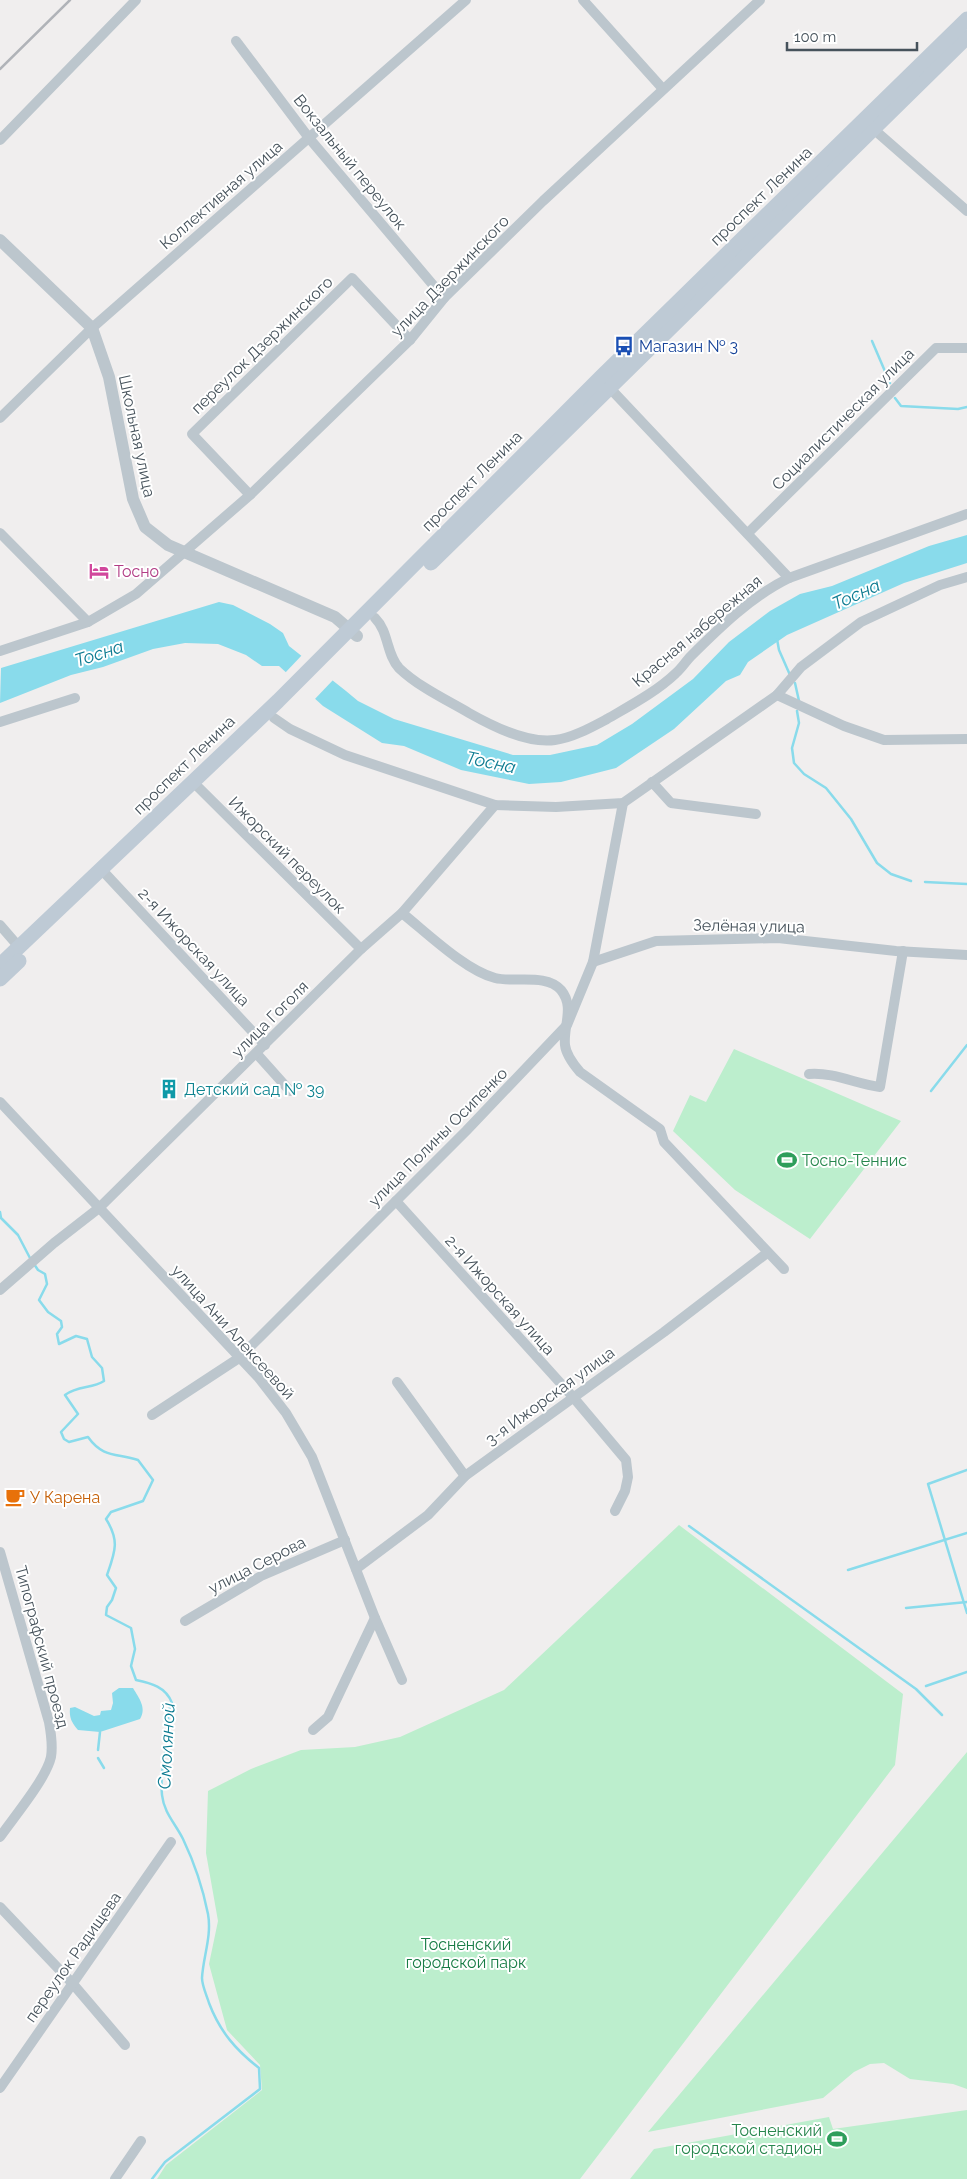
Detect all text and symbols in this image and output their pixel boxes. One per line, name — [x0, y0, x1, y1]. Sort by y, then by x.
scale bar — [787, 20, 917, 52]
text: 100 m — [794, 28, 836, 46]
street label: Вокзальный переулок — [290, 91, 410, 233]
street label: Коллективная улица — [156, 137, 286, 253]
street label: проспект Ленина — [706, 143, 816, 249]
street label: улица Дзержинского — [387, 211, 513, 341]
street label: переулок Дзержинского — [187, 272, 337, 418]
bus stop icon: Магазин № 3 — [613, 335, 635, 357]
place label: Магазин № 3 — [639, 337, 738, 356]
street label: Социалистическая улица — [768, 344, 918, 494]
street label: Школьная улица — [115, 373, 159, 499]
street label: проспект Ленина — [418, 427, 526, 535]
hotel icon: Тосно — [88, 560, 110, 582]
place label: Тосно — [114, 562, 159, 581]
street label: Красная набережная — [628, 571, 766, 691]
water label: Тосна — [829, 574, 883, 614]
water label: Тосна — [72, 635, 126, 671]
street label: проспект Ленина — [129, 712, 239, 818]
water label: Тосна — [464, 747, 518, 778]
street label: Ижорский переулок — [225, 793, 349, 917]
street label: 2-я Ижорская улица — [134, 884, 254, 1010]
street label: Зелёная улица — [693, 916, 805, 936]
street label: улица Гоголя — [228, 977, 312, 1061]
street label: улица Полины Осипенко — [365, 1064, 511, 1210]
building icon: Детский сад № 39 — [158, 1078, 180, 1100]
place label: Детский сад № 39 — [184, 1080, 324, 1099]
sports icon: Тосно-Теннис — [776, 1149, 798, 1171]
place label: Тосно-Теннис — [802, 1151, 907, 1170]
street label: 2-я Ижорская улица — [441, 1231, 559, 1359]
street label: улица Ани Алексеевой — [168, 1261, 298, 1403]
street label: 3-я Ижорская улица — [482, 1343, 618, 1449]
cafe icon: У Карена — [4, 1486, 26, 1508]
place label: У Карена — [30, 1488, 100, 1507]
street label: улица Серова — [205, 1532, 309, 1598]
street label: Типографский проезд — [11, 1564, 73, 1730]
water label: Смоляной — [153, 1702, 179, 1790]
street label: переулок Радищева — [21, 1888, 125, 2026]
park label: Тосненский городской парк — [406, 1935, 526, 1972]
place label: Тосненский городской стадион — [675, 2121, 822, 2158]
sports icon: Тосненский городской стадион — [826, 2128, 848, 2150]

